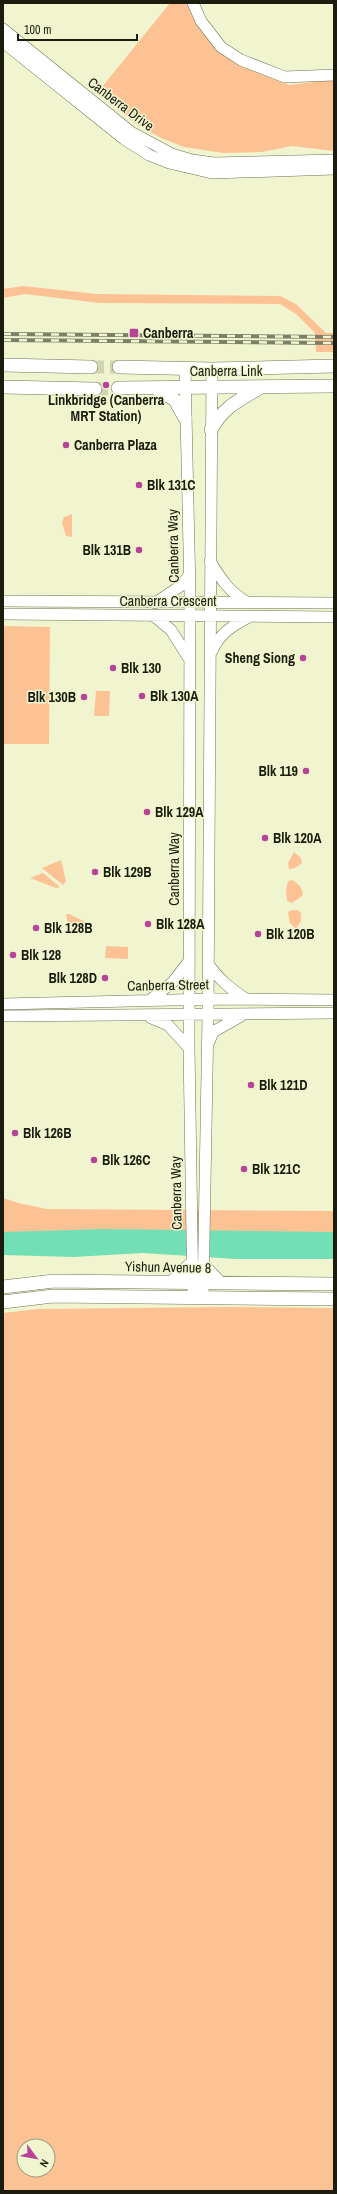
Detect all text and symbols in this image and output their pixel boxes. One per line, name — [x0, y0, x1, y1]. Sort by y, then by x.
scale bar — [18, 16, 137, 42]
text: 100 m — [24, 22, 51, 38]
street label: Canberra Drive — [84, 73, 158, 135]
place label: Canberra — [143, 324, 194, 342]
marker: Canberra — [128, 327, 140, 339]
street label: Canberra Link — [190, 362, 263, 380]
marker: Linkbridge (Canberra MRT Station) — [101, 380, 111, 390]
place label: Linkbridge (Canberra MRT Station) — [48, 391, 165, 425]
place label: Canberra Plaza — [74, 436, 158, 454]
marker: Canberra Plaza — [61, 440, 71, 450]
place label: Blk 131C — [147, 476, 196, 494]
marker: Blk 131C — [134, 480, 144, 490]
street label: Canberra Way — [163, 509, 183, 583]
place label: Blk 131B — [83, 541, 131, 559]
marker: Blk 131B — [134, 545, 144, 555]
street label: Canberra Crescent — [120, 592, 216, 610]
place label: Sheng Siong — [225, 649, 295, 667]
marker: Sheng Siong — [298, 653, 308, 663]
place label: Blk 130 — [121, 659, 161, 677]
marker: Blk 130 — [108, 663, 118, 673]
place label: Blk 130A — [150, 687, 199, 705]
place label: Blk 130B — [28, 688, 76, 706]
marker: Blk 130A — [137, 691, 147, 701]
marker: Blk 130B — [79, 692, 89, 702]
place label: Blk 119 — [258, 762, 298, 780]
marker: Blk 119 — [301, 766, 311, 776]
place label: Blk 129A — [155, 803, 204, 821]
marker: Blk 129A — [142, 807, 152, 817]
place label: Blk 120A — [273, 829, 322, 847]
street label: Canberra Way — [165, 832, 183, 906]
marker: Blk 120A — [260, 833, 270, 843]
place label: Blk 129B — [103, 863, 152, 881]
marker: Blk 129B — [90, 867, 100, 877]
place label: Blk 128A — [156, 915, 205, 933]
place label: Blk 128B — [44, 919, 93, 937]
marker: Blk 128A — [143, 919, 153, 929]
marker: Blk 128B — [31, 923, 41, 933]
place label: Blk 120B — [266, 925, 315, 943]
marker: Blk 120B — [253, 929, 263, 939]
place label: Blk 128 — [21, 946, 61, 964]
marker: Blk 128 — [8, 950, 18, 960]
place label: Blk 128D — [49, 969, 97, 987]
marker: Blk 128D — [100, 973, 110, 983]
street label: Canberra Street — [127, 975, 209, 995]
place label: Blk 121D — [259, 1076, 308, 1094]
marker: Blk 121D — [246, 1080, 256, 1090]
place label: Blk 126B — [23, 1124, 72, 1142]
marker: Blk 126B — [10, 1128, 20, 1138]
place label: Blk 126C — [102, 1151, 151, 1169]
marker: Blk 126C — [89, 1155, 99, 1165]
street label: Canberra Way — [166, 1156, 186, 1230]
place label: Blk 121C — [252, 1160, 301, 1178]
marker: Blk 121C — [239, 1164, 249, 1174]
street label: Yishun Avenue 8 — [125, 1257, 211, 1277]
north arrow — [16, 2138, 56, 2178]
text: N — [37, 2157, 52, 2170]

